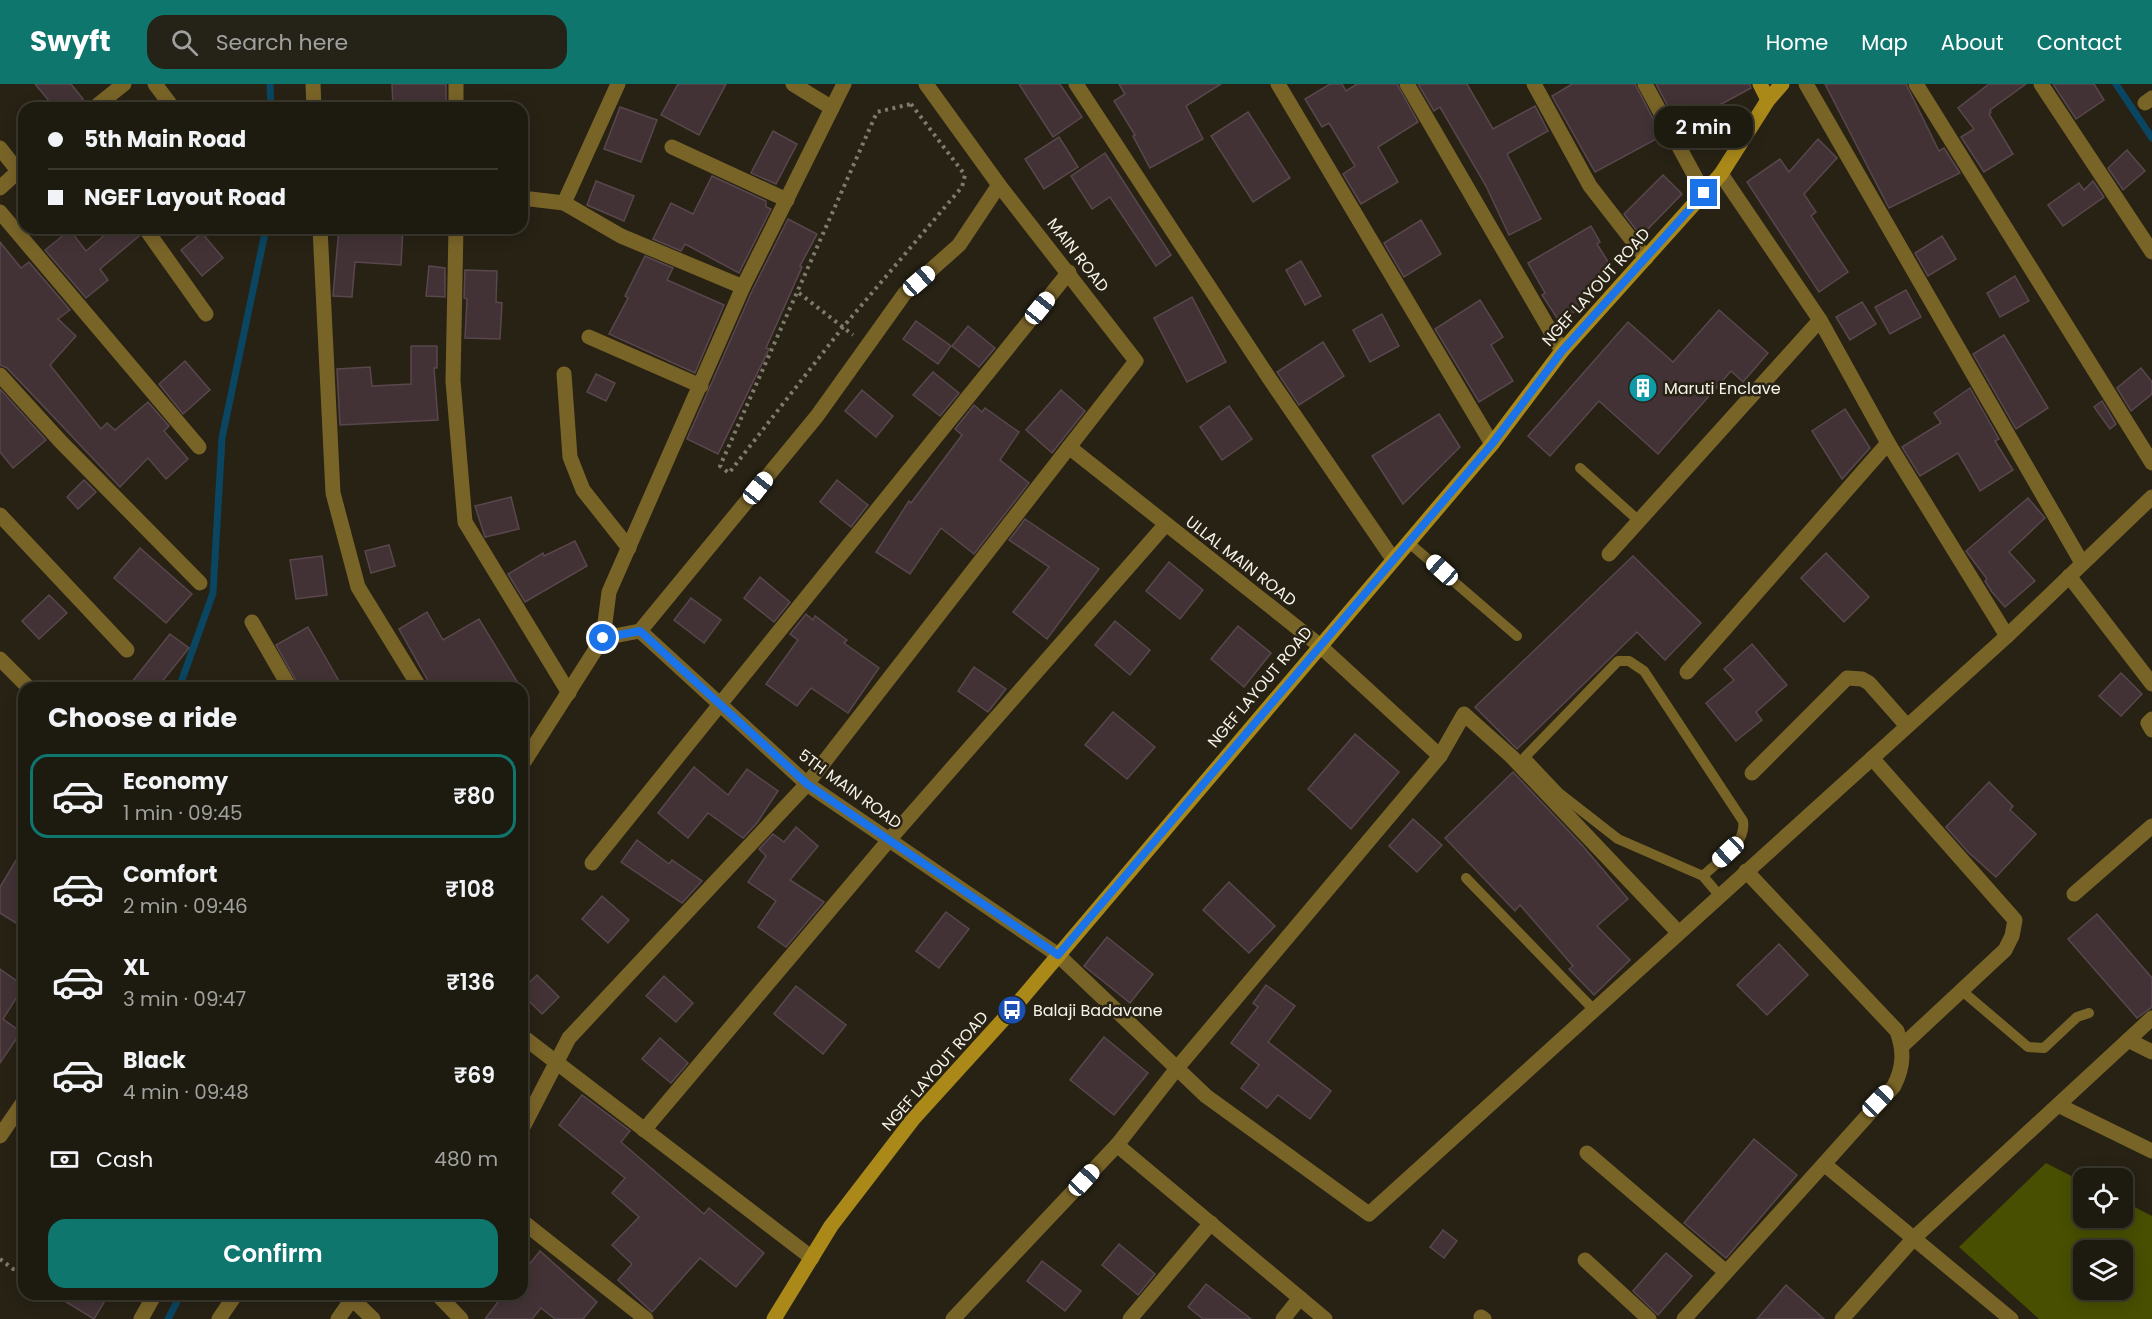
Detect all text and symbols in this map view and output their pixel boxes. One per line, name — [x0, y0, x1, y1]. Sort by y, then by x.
search box — [147, 15, 567, 69]
text: Swyft — [30, 22, 111, 61]
icon: search — [168, 26, 201, 59]
text: Search here — [216, 27, 348, 58]
text: Home — [1766, 28, 1828, 57]
text: Map — [1861, 28, 1908, 57]
text: About — [1941, 28, 2004, 57]
text: Contact — [2037, 28, 2122, 57]
callout: 2 min — [1654, 106, 1754, 148]
text: 2 min — [1676, 113, 1731, 141]
text: 5th Main Road — [84, 124, 246, 155]
route end — [1690, 179, 1717, 206]
text: NGEF Layout Road — [84, 182, 286, 213]
street label: MAIN ROAD — [1042, 213, 1114, 297]
street label: NGEF LAYOUT ROAD — [1537, 223, 1655, 351]
car — [900, 262, 938, 300]
car — [1022, 288, 1058, 328]
building icon: Maruti Enclave — [1627, 372, 1659, 404]
place label: Maruti Enclave — [1664, 377, 1781, 400]
car — [740, 468, 776, 508]
street label: ULLAL MAIN ROAD — [1181, 510, 1301, 612]
car — [1423, 551, 1461, 589]
street label: NGEF LAYOUT ROAD — [1202, 621, 1318, 753]
route start — [589, 624, 616, 651]
text: Choose a ride — [48, 699, 237, 736]
street label: 5TH MAIN ROAD — [794, 744, 906, 834]
text: Economy — [123, 766, 228, 797]
icon: car — [51, 769, 105, 823]
text: ₹80 — [453, 781, 495, 812]
text: 1 min · 09:45 — [123, 799, 243, 827]
car — [1709, 833, 1747, 871]
text: Comfort — [123, 859, 217, 890]
icon: car — [51, 862, 105, 916]
text: ₹108 — [445, 874, 495, 905]
text: 2 min · 09:46 — [123, 892, 248, 920]
text: XL — [123, 952, 149, 983]
icon: car — [51, 955, 105, 1009]
text: ₹136 — [446, 967, 495, 998]
text: 3 min · 09:47 — [123, 985, 246, 1013]
bus stop icon: Balaji Badavane — [996, 994, 1028, 1026]
place label: Balaji Badavane — [1033, 999, 1163, 1022]
street label: NGEF LAYOUT ROAD — [876, 1006, 994, 1136]
text: Black — [123, 1045, 186, 1076]
icon: car — [51, 1048, 105, 1102]
text: ₹69 — [454, 1060, 495, 1091]
text: 4 min · 09:48 — [123, 1078, 249, 1106]
car — [1859, 1082, 1897, 1120]
icon: cash — [48, 1143, 81, 1176]
text: Cash — [96, 1144, 153, 1175]
text: 480 m — [434, 1145, 498, 1173]
car — [1065, 1161, 1103, 1199]
map controls — [2073, 1168, 2133, 1300]
button: locate — [2073, 1168, 2133, 1228]
button: Confirm — [48, 1219, 498, 1288]
button: layers — [2073, 1240, 2133, 1300]

